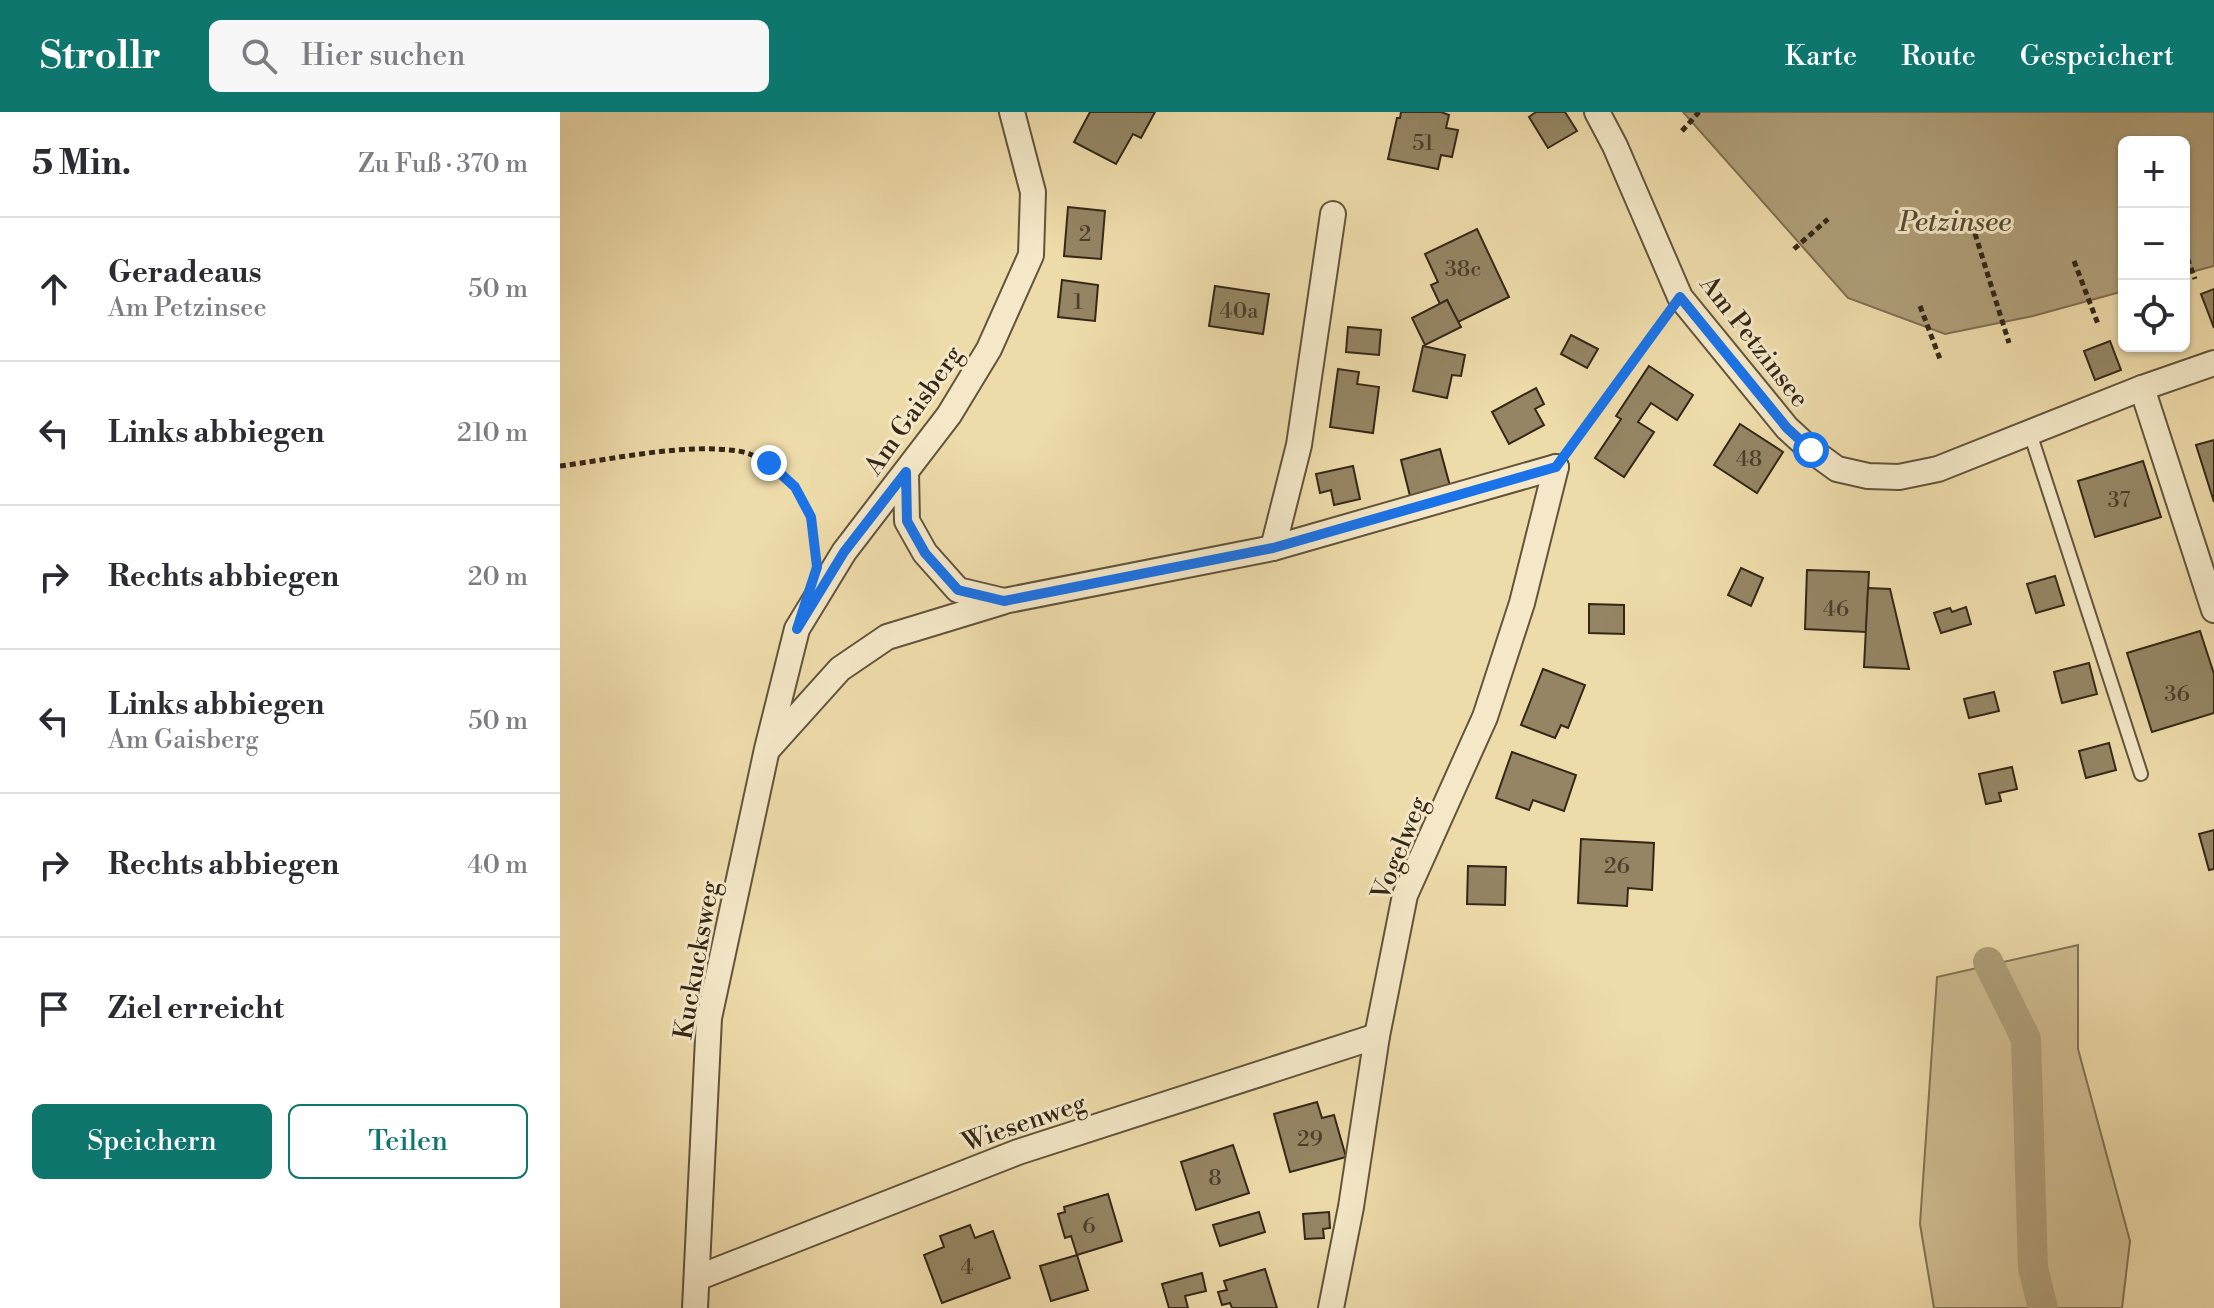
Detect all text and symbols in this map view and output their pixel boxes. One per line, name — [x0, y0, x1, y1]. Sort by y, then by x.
search box — [209, 20, 769, 92]
text: Strollr — [40, 33, 161, 80]
icon: search — [237, 34, 281, 78]
text: Hier suchen — [301, 37, 465, 75]
text: Karte — [1785, 39, 1857, 74]
text: Route — [1901, 39, 1976, 74]
text: Gespeichert — [2020, 39, 2174, 74]
house number: 51 — [1412, 130, 1434, 157]
map controls — [2118, 136, 2190, 352]
button: + — [2118, 136, 2190, 208]
text: 5 Min. — [32, 143, 131, 185]
text: Zu Fuß · 370 m — [358, 148, 528, 180]
water label: Petzinsee — [1898, 205, 2011, 240]
button: − — [2118, 208, 2190, 280]
house number: 2 — [1079, 221, 1091, 248]
text: Geradeaus — [108, 254, 262, 292]
house number: 38c — [1445, 256, 1481, 283]
icon: ahead — [32, 267, 76, 311]
street label: Am Petzinsee — [1692, 268, 1816, 414]
text: 50 m — [468, 273, 528, 305]
button: locate — [2118, 280, 2190, 352]
house number: 1 — [1073, 289, 1083, 316]
text: Am Petzinsee — [108, 292, 267, 324]
house number: 40a — [1220, 298, 1259, 325]
street label: Am Gaisberg — [857, 339, 970, 482]
icon: left — [32, 411, 76, 455]
text: Links abbiegen — [108, 414, 324, 452]
text: 210 m — [457, 417, 528, 449]
route start — [1793, 432, 1829, 468]
route end — [751, 445, 787, 481]
house number: 48 — [1736, 446, 1762, 473]
house number: 37 — [2108, 487, 2130, 514]
icon: right — [32, 555, 76, 599]
text: Rechts abbiegen — [108, 558, 339, 596]
text: 20 m — [468, 561, 528, 593]
house number: 46 — [1823, 596, 1849, 623]
house number: 36 — [2164, 681, 2190, 708]
text: Links abbiegen — [108, 686, 324, 724]
icon: left — [32, 699, 76, 743]
text: 50 m — [468, 705, 528, 737]
text: Am Gaisberg — [108, 724, 259, 756]
street label: Vogelweg — [1364, 791, 1435, 906]
icon: right — [32, 843, 76, 887]
text: Rechts abbiegen — [108, 846, 339, 884]
text: 40 m — [467, 849, 528, 881]
house number: 26 — [1604, 853, 1630, 880]
street label: Kuckucksweg — [667, 878, 727, 1042]
icon: arrive — [32, 987, 76, 1031]
text: Ziel erreicht — [108, 990, 284, 1028]
street label: Wiesenweg — [957, 1087, 1091, 1159]
button: Speichern — [32, 1104, 272, 1179]
button: Teilen — [288, 1104, 528, 1179]
house number: 29 — [1297, 1126, 1323, 1153]
house number: 8 — [1208, 1165, 1222, 1192]
house number: 6 — [1082, 1213, 1096, 1240]
house number: 4 — [960, 1254, 974, 1281]

